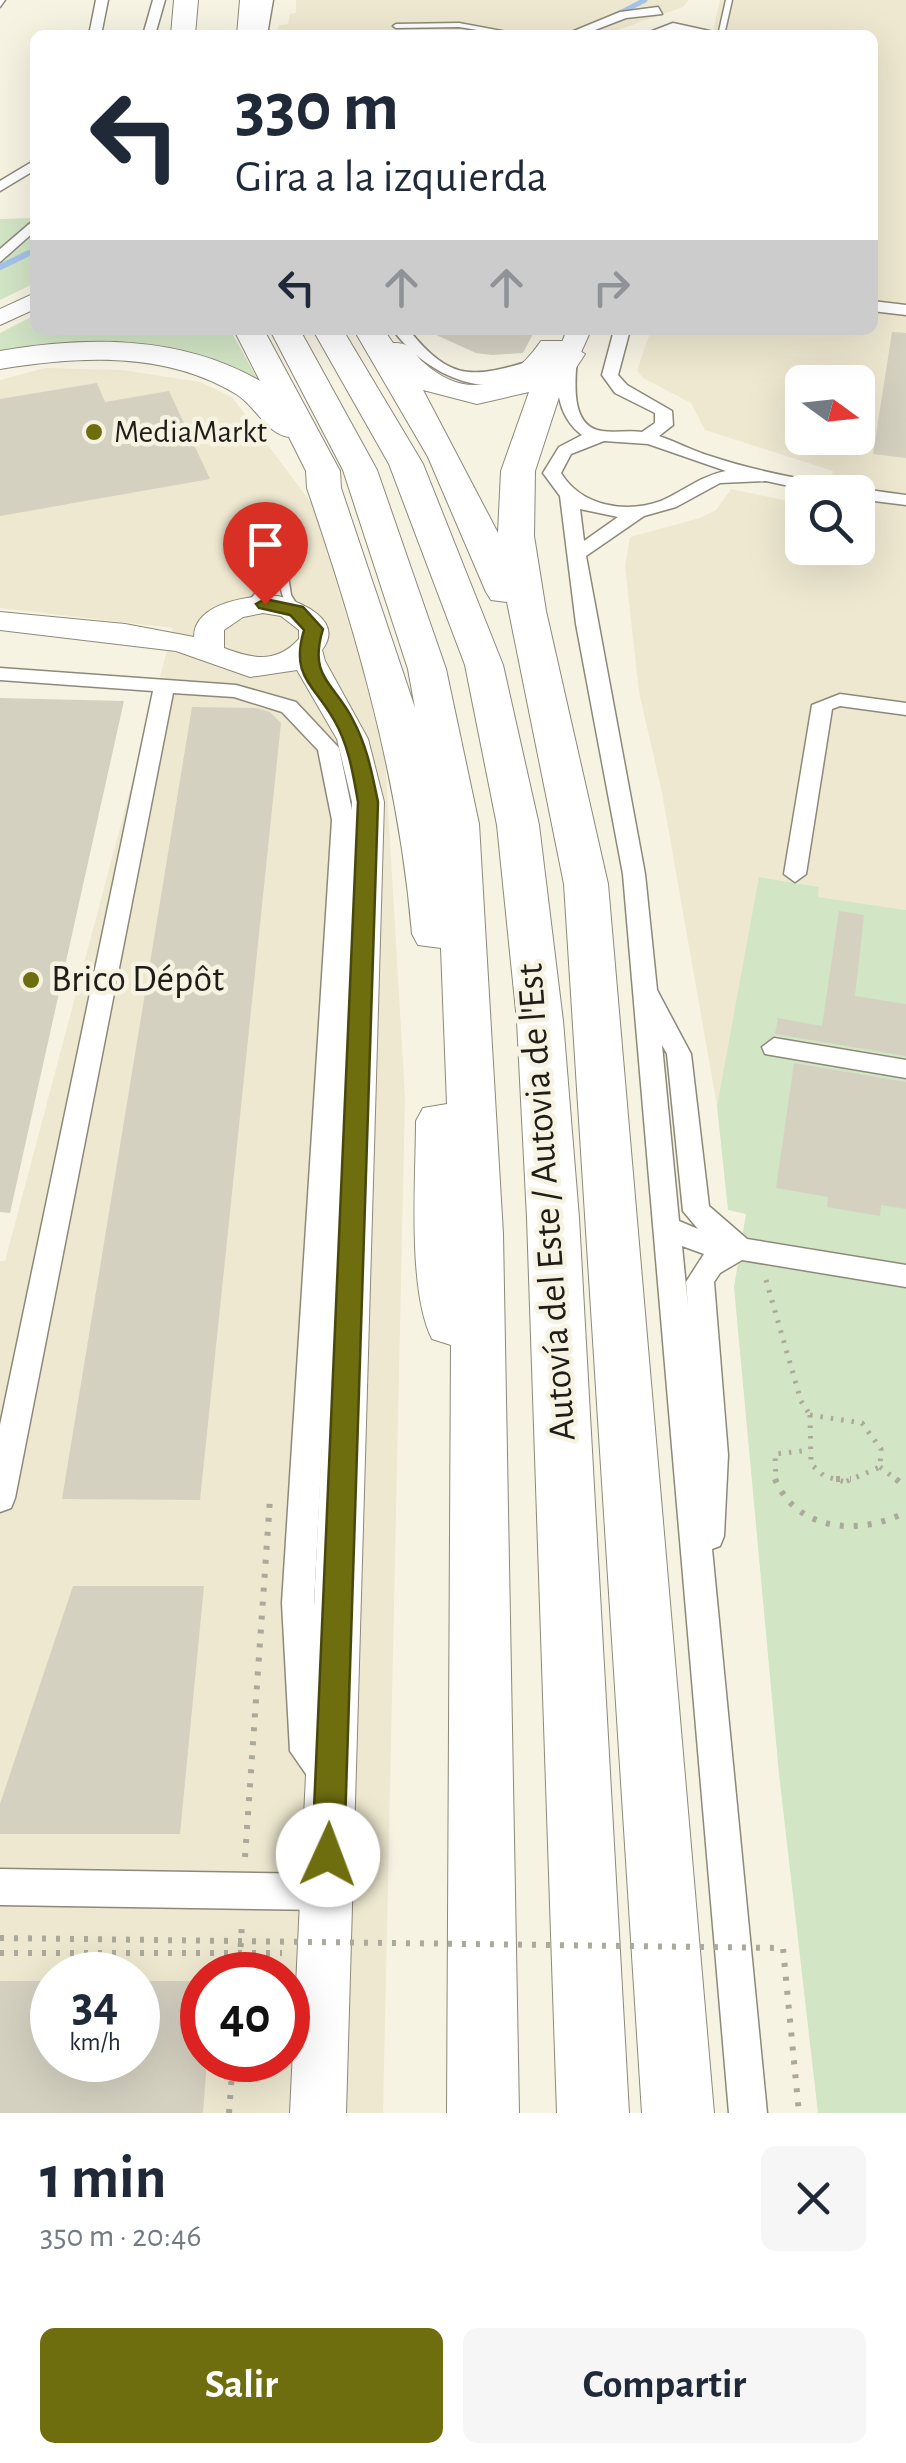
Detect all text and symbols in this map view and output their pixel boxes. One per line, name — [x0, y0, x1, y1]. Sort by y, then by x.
icon: left — [70, 70, 200, 200]
text: 330 m — [235, 73, 399, 143]
text: Gira a la izquierda — [235, 155, 548, 200]
icon: left — [269, 260, 324, 315]
icon: ahead — [374, 260, 429, 315]
icon: ahead — [479, 260, 534, 315]
icon: right — [584, 260, 639, 315]
north arrow — [785, 365, 875, 455]
map controls — [785, 365, 875, 565]
place label: MediaMarkt — [114, 416, 267, 448]
marker: MediaMarkt — [83, 421, 105, 443]
button: search — [785, 475, 875, 565]
pin — [223, 502, 308, 605]
icon: arrive — [238, 517, 293, 572]
place label: Brico Dépôt — [51, 961, 224, 999]
street label: Autovía del Este / Autovia de l'Est — [511, 962, 583, 1442]
marker: Brico Dépôt — [20, 969, 42, 991]
position arrow — [276, 1803, 380, 1907]
speed limit sign: 40 — [180, 1952, 310, 2082]
text: 34 — [72, 1980, 118, 2030]
text: km/h — [69, 2030, 121, 2055]
button: close — [761, 2146, 866, 2251]
text: 1 min — [40, 2149, 166, 2209]
text: 350 m · 20:46 — [40, 2220, 201, 2252]
button: Salir — [40, 2328, 443, 2443]
button: Compartir — [463, 2328, 866, 2443]

